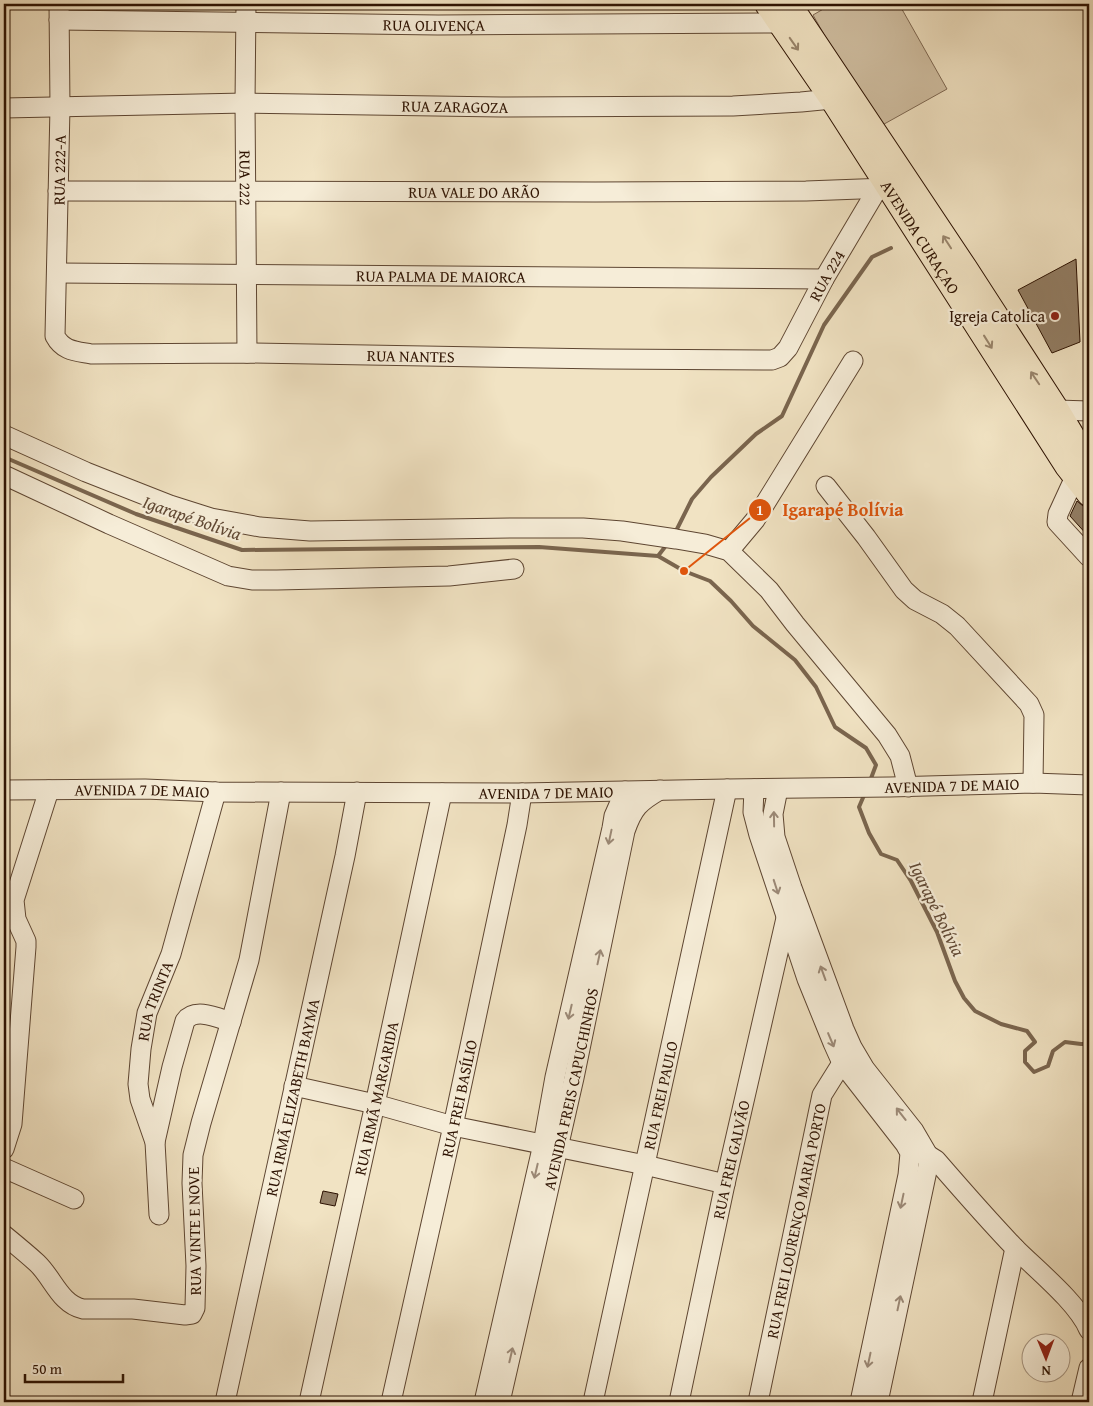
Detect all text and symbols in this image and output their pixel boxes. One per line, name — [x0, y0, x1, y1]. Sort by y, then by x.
street label: RUA OLIVENÇA — [383, 12, 485, 37]
one-way arrow — [789, 37, 799, 51]
street label: RUA ZARAGOZA — [402, 93, 508, 119]
street label: RUA 222-A — [46, 134, 72, 205]
street label: RUA 222 — [233, 150, 258, 206]
street label: AVENIDA CURAÇAO — [875, 175, 966, 299]
street label: RUA VALE DO ARÃO — [408, 180, 540, 204]
one-way arrow — [942, 235, 952, 249]
street label: RUA 224 — [803, 245, 851, 305]
street label: RUA PALMA DE MAIORCA — [356, 263, 526, 289]
place label: Igreja Catolica — [949, 304, 1045, 328]
marker: Igreja Catolica — [1049, 310, 1061, 322]
one-way arrow — [983, 334, 993, 348]
street label: RUA NANTES — [367, 343, 455, 368]
one-way arrow — [1030, 371, 1040, 385]
water label: Igarapé Bolívia — [139, 488, 246, 547]
callout: Igarapé Bolívia — [748, 494, 914, 527]
text: Igarapé Bolívia — [782, 496, 904, 523]
text: 1 — [756, 499, 764, 520]
street label: AVENIDA 7 DE MAIO — [884, 771, 1020, 799]
street label: AVENIDA 7 DE MAIO — [74, 777, 210, 804]
street label: AVENIDA 7 DE MAIO — [478, 779, 614, 805]
one-way arrow — [769, 811, 779, 828]
one-way arrow — [605, 828, 614, 844]
water label: Igarapé Bolívia — [903, 857, 972, 961]
one-way arrow — [771, 879, 781, 895]
one-way arrow — [595, 949, 604, 965]
street label: RUA TRINTA — [131, 957, 179, 1043]
one-way arrow — [818, 966, 827, 982]
street label: AVENIDA FREIS CAPUCHINHOS — [537, 985, 604, 1192]
street label: RUA IRMÃ ELIZABETH BAYMA — [259, 996, 325, 1198]
one-way arrow — [565, 1004, 574, 1020]
street label: RUA IRMÃ MARGARIDA — [348, 1019, 405, 1178]
one-way arrow — [827, 1032, 837, 1047]
street label: RUA FREI BASÍLIO — [434, 1037, 483, 1160]
street label: RUA FREI PAULO — [637, 1038, 684, 1152]
street label: RUA FREI GALVÃO — [706, 1097, 756, 1221]
street label: RUA FREI LOURENÇO MARIA PORTO — [760, 1101, 832, 1341]
one-way arrow — [895, 1108, 906, 1121]
one-way arrow — [531, 1163, 540, 1179]
street label: RUA VINTE E NOVE — [181, 1167, 207, 1295]
one-way arrow — [897, 1193, 906, 1209]
one-way arrow — [895, 1296, 904, 1312]
north arrow — [1020, 1334, 1070, 1384]
one-way arrow — [507, 1347, 516, 1363]
scale bar — [25, 1351, 122, 1383]
one-way arrow — [864, 1352, 873, 1368]
text: 50 m — [32, 1358, 63, 1379]
text: N — [1041, 1361, 1051, 1381]

